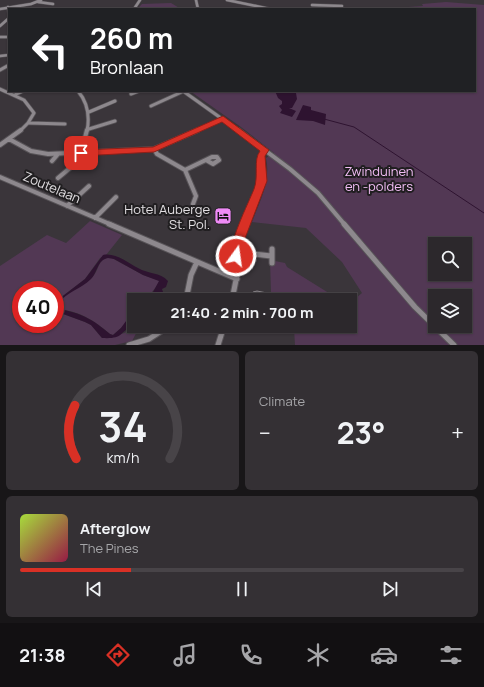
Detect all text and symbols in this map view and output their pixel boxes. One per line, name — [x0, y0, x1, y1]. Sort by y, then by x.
text: 260 m — [90, 19, 173, 57]
icon: left — [24, 24, 76, 76]
text: Bronlaan — [90, 55, 164, 79]
pin — [64, 136, 98, 170]
icon: arrive — [70, 142, 92, 164]
park label: Zwinduinen en -polders — [344, 162, 414, 195]
street label: Zoutelaan — [20, 167, 84, 207]
place label: Hotel Auberge St. Pol. — [124, 200, 210, 233]
hotel icon: Hotel Auberge St. Pol. — [213, 206, 233, 226]
position arrow — [215, 235, 257, 277]
map controls — [428, 237, 472, 333]
button: search — [428, 237, 472, 281]
speed limit sign: 40 — [12, 281, 64, 333]
button: layers — [428, 289, 472, 333]
text: 21:40 · 2 min · 700 m — [171, 302, 313, 323]
text: Climate — [259, 392, 305, 410]
text: 34 — [98, 397, 147, 453]
text: 23° — [337, 412, 386, 453]
text: − — [259, 418, 271, 448]
text: + — [451, 418, 464, 448]
text: km/h — [106, 447, 139, 466]
text: Afterglow — [80, 518, 151, 539]
text: The Pines — [80, 539, 139, 557]
icon: previous — [83, 578, 105, 600]
icon: pause — [231, 578, 253, 600]
icon: next — [379, 578, 401, 600]
icon: directions — [104, 641, 132, 669]
icon: music — [171, 641, 199, 669]
icon: phone — [237, 641, 265, 669]
icon: climate — [304, 641, 332, 669]
icon: car — [370, 641, 398, 669]
icon: filters — [437, 641, 465, 669]
text: 21:38 — [19, 643, 66, 667]

